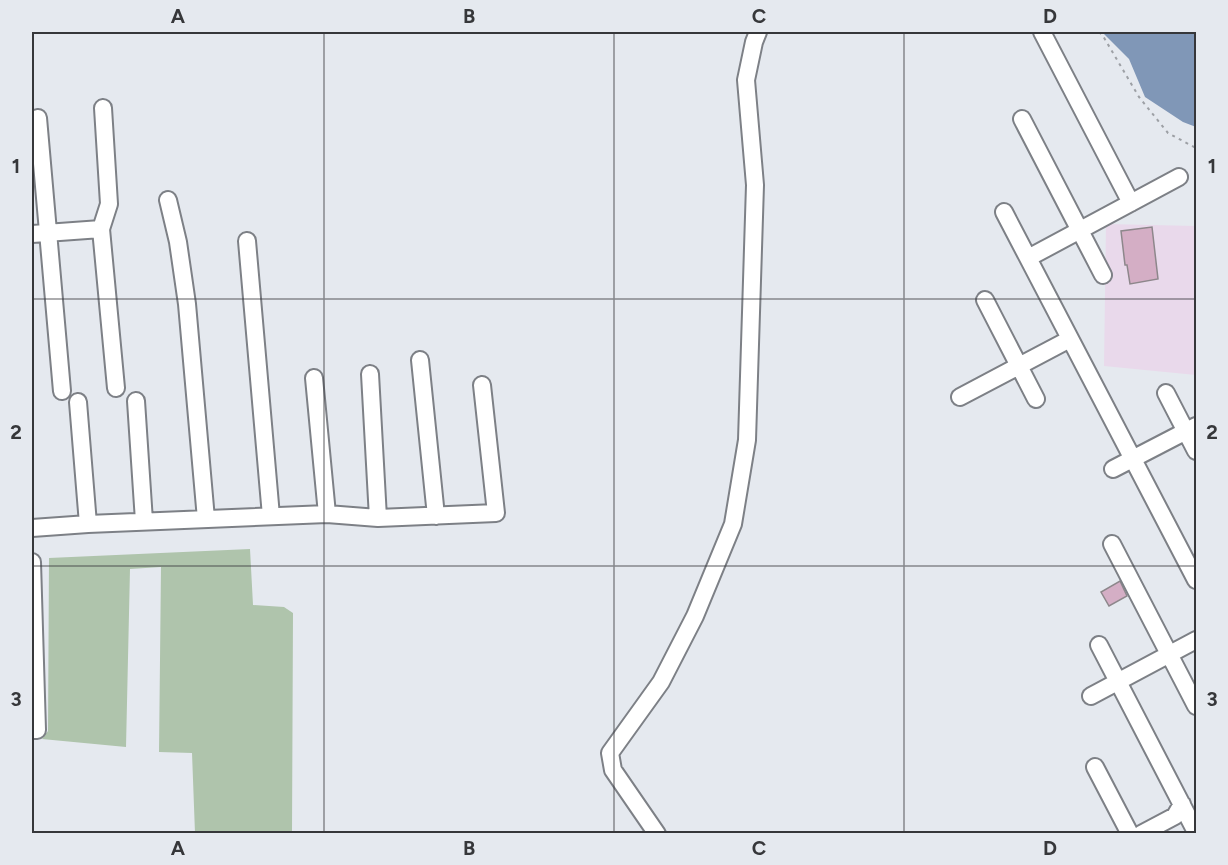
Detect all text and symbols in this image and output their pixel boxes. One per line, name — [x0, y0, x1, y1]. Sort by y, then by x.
text: A — [171, 4, 186, 28]
text: B — [463, 4, 475, 28]
text: C — [752, 4, 766, 28]
text: D — [1043, 4, 1057, 28]
text: 1 — [12, 154, 20, 178]
text: 1 — [1208, 154, 1216, 178]
text: 2 — [10, 420, 22, 444]
text: 2 — [1206, 420, 1218, 444]
text: 3 — [10, 687, 22, 711]
text: 3 — [1206, 687, 1218, 711]
text: A — [171, 836, 186, 860]
text: B — [463, 836, 475, 860]
text: C — [752, 836, 766, 860]
text: D — [1043, 836, 1057, 860]

